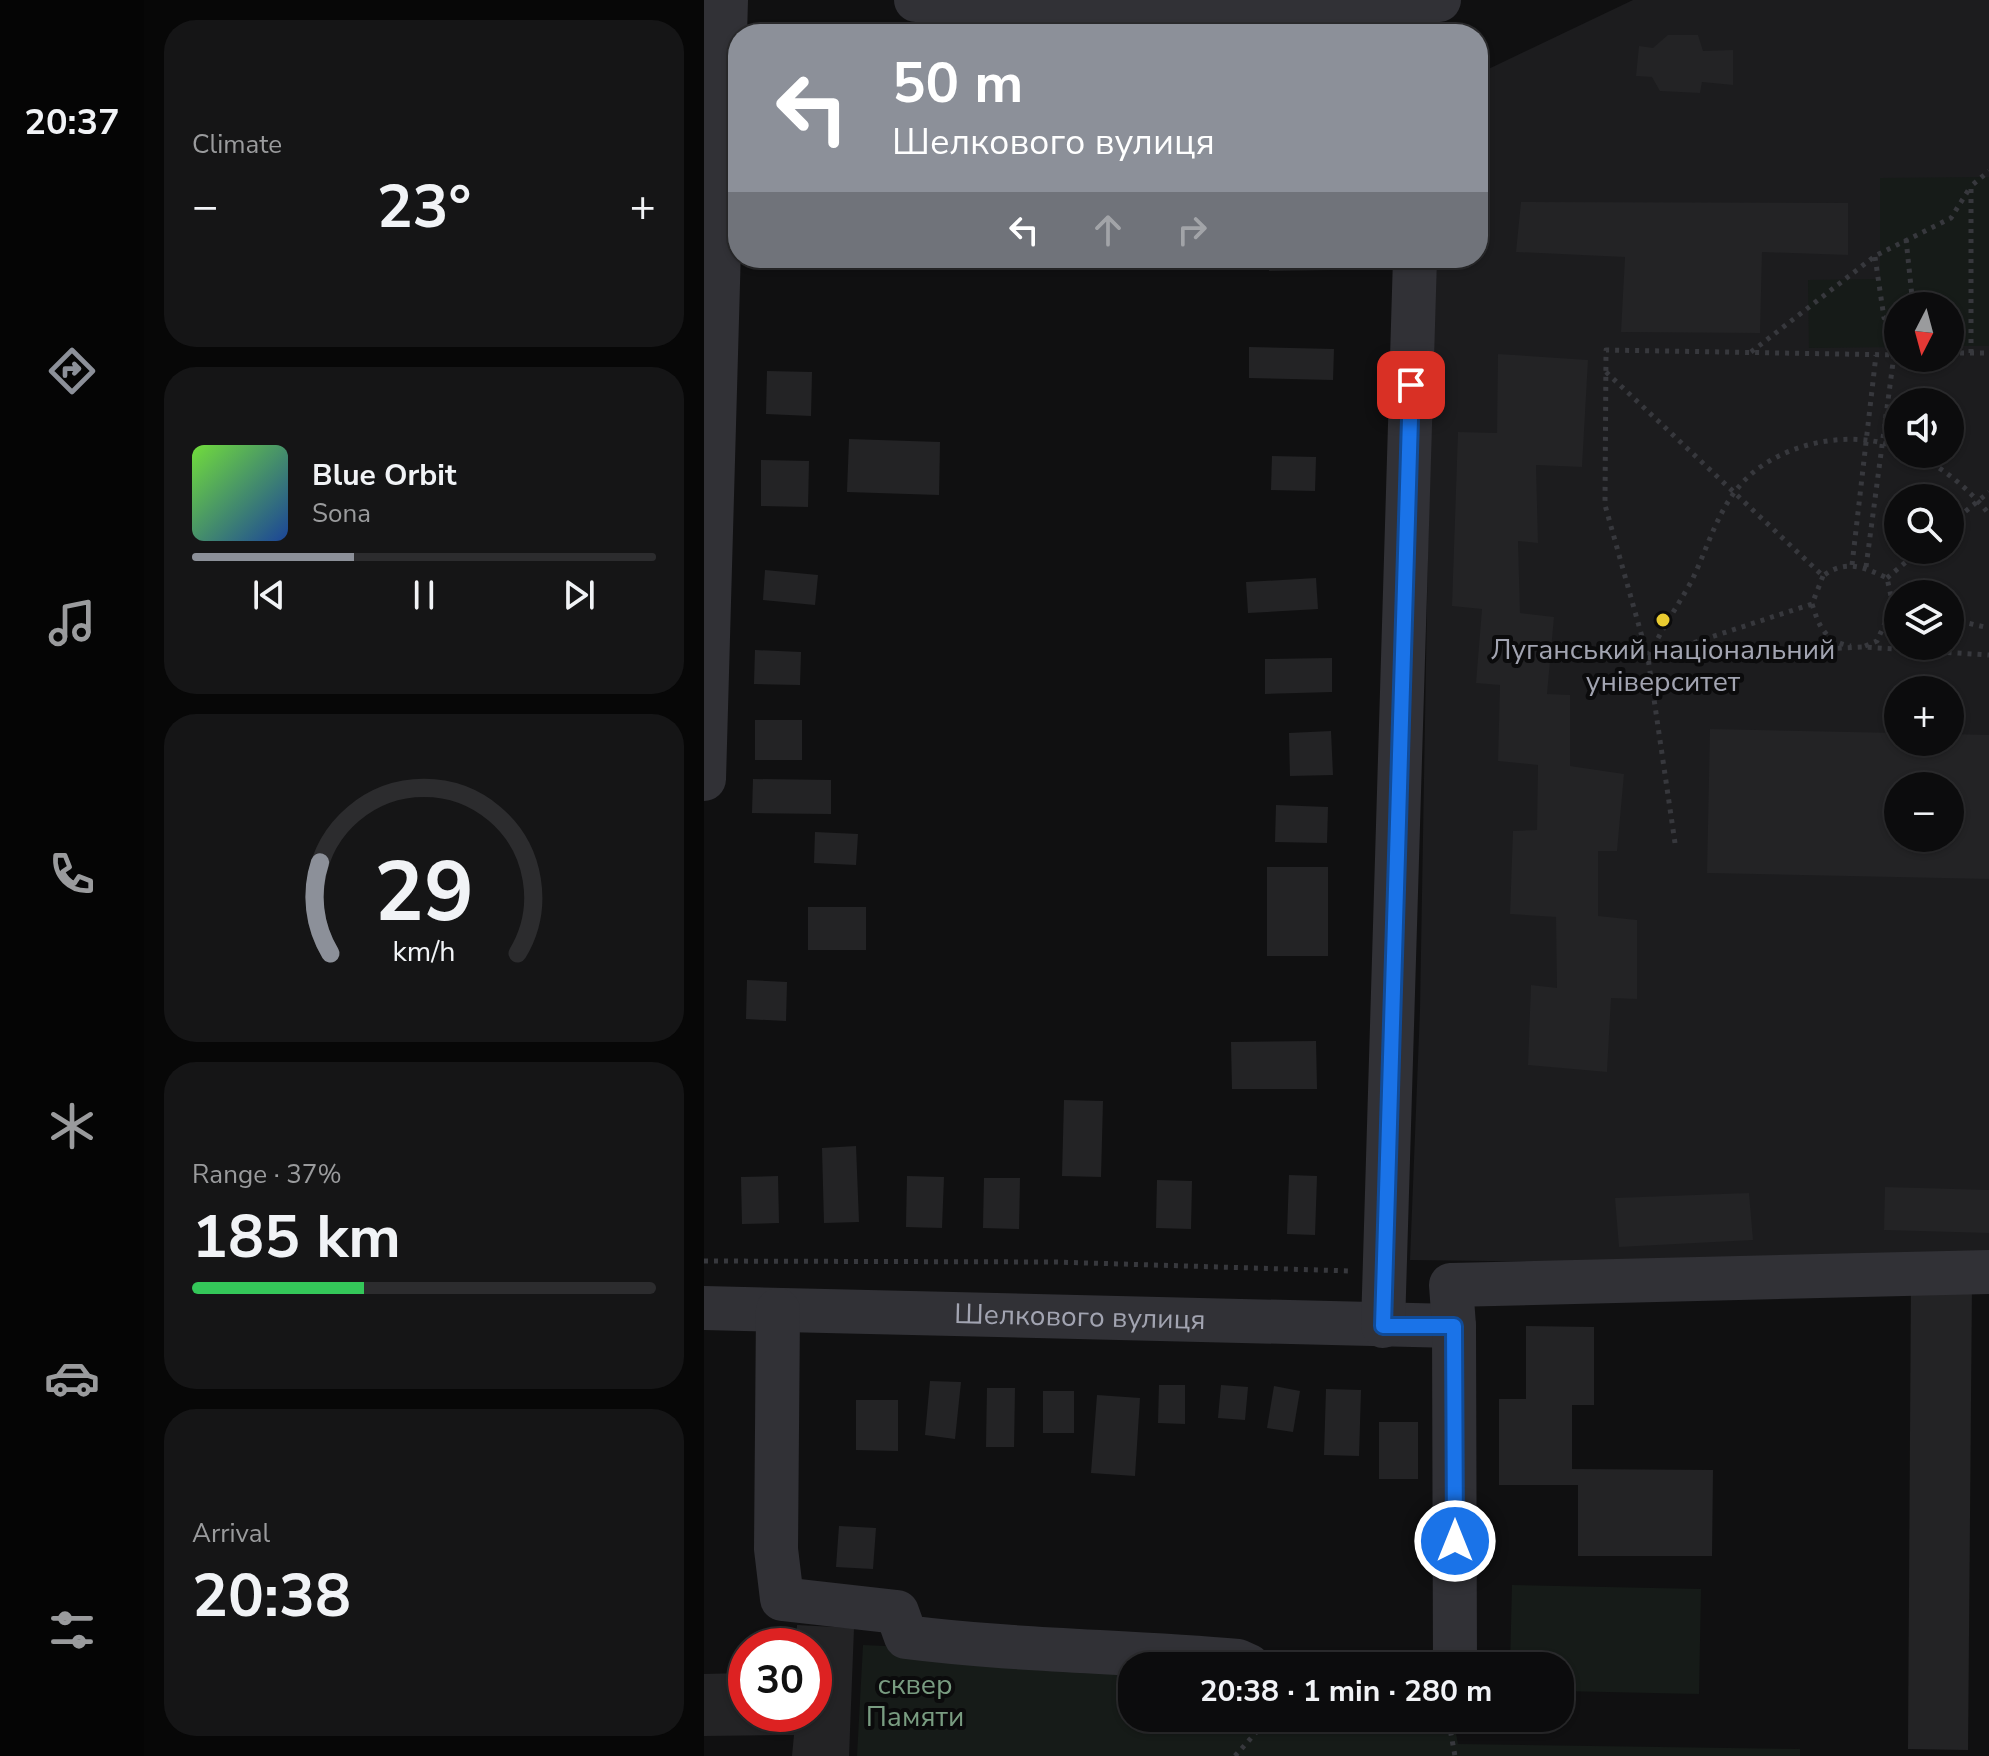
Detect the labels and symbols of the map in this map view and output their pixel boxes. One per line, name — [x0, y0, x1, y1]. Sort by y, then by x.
north arrow — [1884, 292, 1964, 372]
pin — [1377, 351, 1445, 419]
marker: Луганський національний університет — [1654, 611, 1672, 629]
place label: Луганський національний університет — [1491, 631, 1835, 701]
street label: Шелкового вулиця — [954, 1295, 1206, 1339]
position arrow — [1413, 1499, 1497, 1583]
speed limit sign: 30 — [728, 1628, 832, 1732]
park label: сквер Памяти — [866, 1666, 964, 1736]

